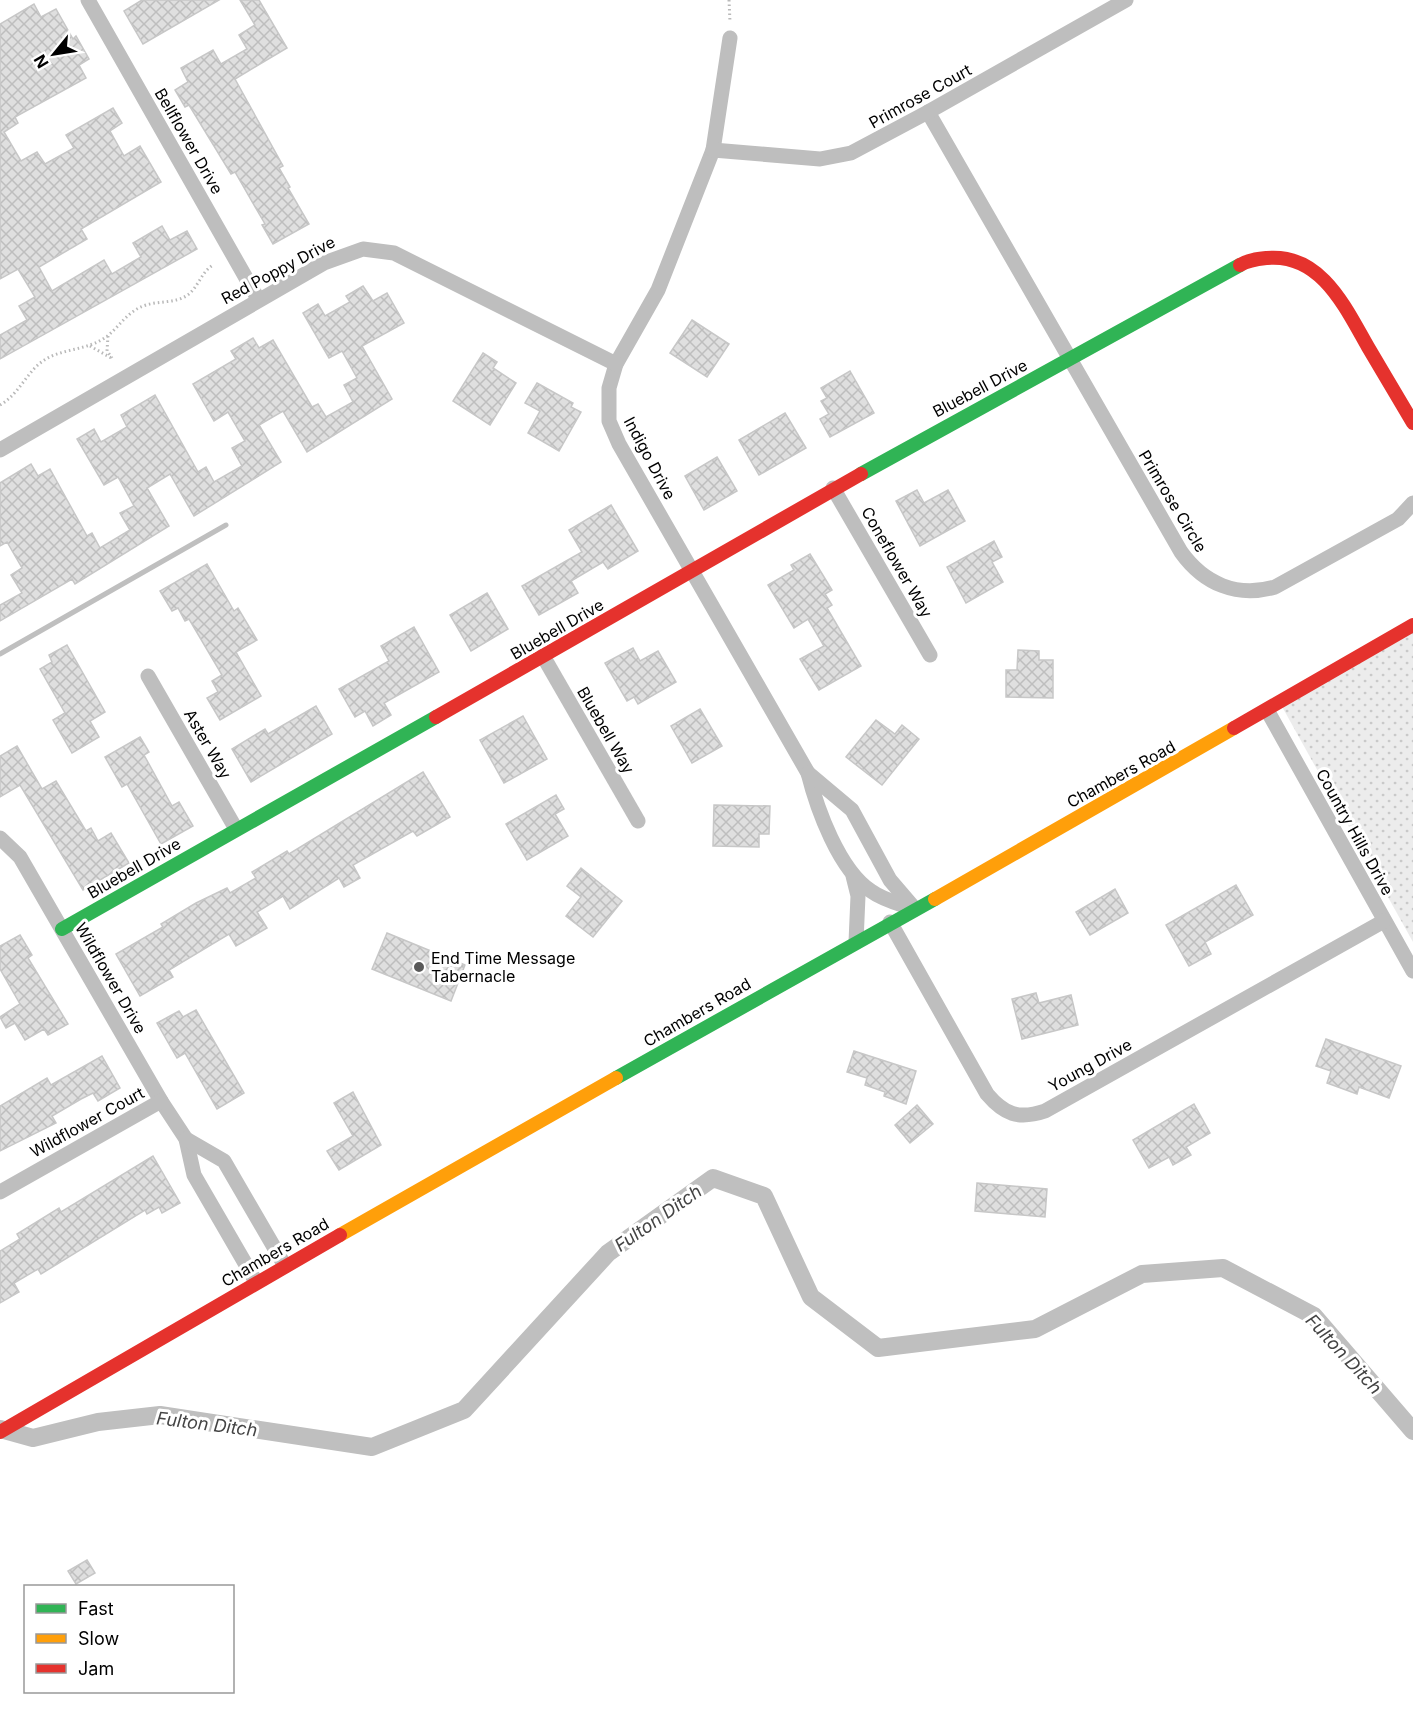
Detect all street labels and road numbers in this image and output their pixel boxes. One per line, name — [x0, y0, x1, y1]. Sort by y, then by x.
street label: Primrose Court — [865, 60, 975, 132]
street label: Bellflower Drive — [151, 84, 227, 198]
street label: Red Poppy Drive — [218, 232, 338, 308]
street label: Bluebell Drive — [929, 355, 1031, 421]
street label: Indigo Drive — [620, 413, 680, 503]
street label: Primrose Circle — [1135, 446, 1211, 556]
street label: Coneflower Way — [857, 503, 937, 621]
street label: Bluebell Drive — [507, 594, 607, 664]
street label: Bluebell Way — [573, 683, 639, 777]
street label: Aster Way — [180, 706, 236, 782]
street label: Chambers Road — [1063, 736, 1179, 812]
street label: Country Hills Drive — [1312, 765, 1398, 899]
street label: Bluebell Drive — [84, 833, 184, 903]
street label: Wildflower Drive — [71, 919, 151, 1037]
street label: Chambers Road — [640, 973, 754, 1051]
street label: Young Drive — [1045, 1034, 1135, 1096]
street label: Wildflower Court — [26, 1082, 148, 1162]
street label: Chambers Road — [218, 1213, 332, 1291]

